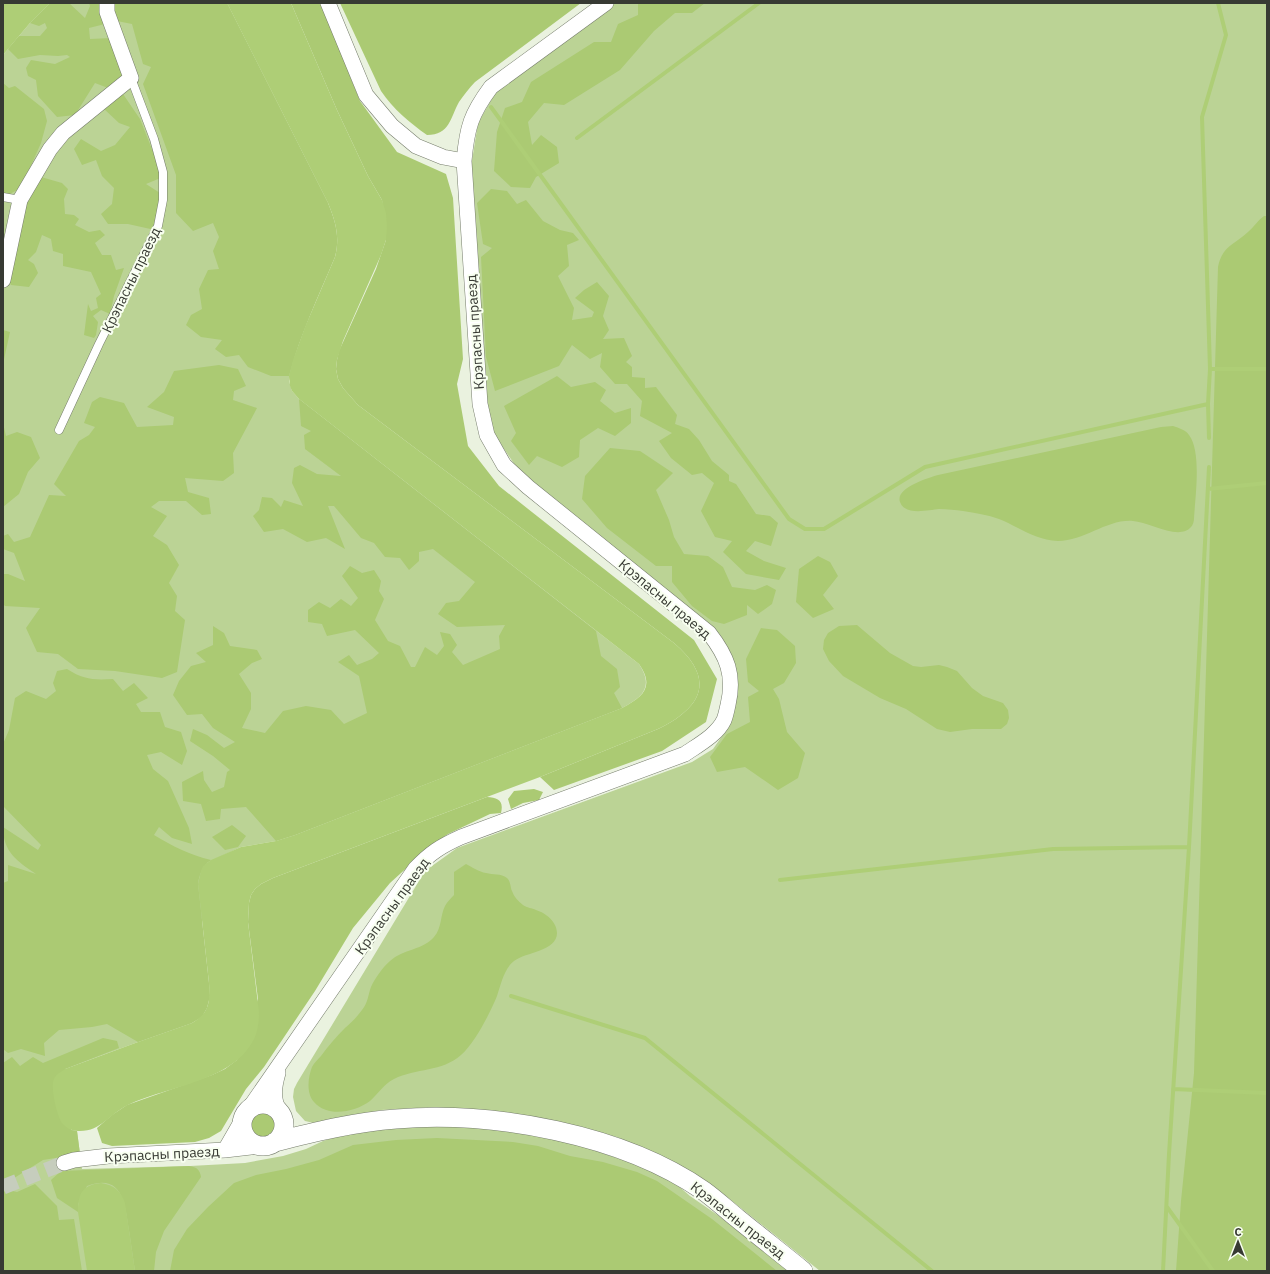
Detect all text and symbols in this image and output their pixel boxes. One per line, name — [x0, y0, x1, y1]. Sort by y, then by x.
street label: Крэпасны праезд — [98, 224, 164, 336]
street label: Крэпасны праезд — [462, 274, 488, 390]
street label: Крэпасны праезд — [615, 555, 715, 643]
street label: Крэпасны праезд — [351, 854, 433, 958]
street label: Крэпасны праезд — [104, 1142, 220, 1166]
street label: Крэпасны праезд — [687, 1177, 789, 1263]
north arrow — [1218, 1222, 1258, 1262]
text: С — [1234, 1225, 1242, 1239]

